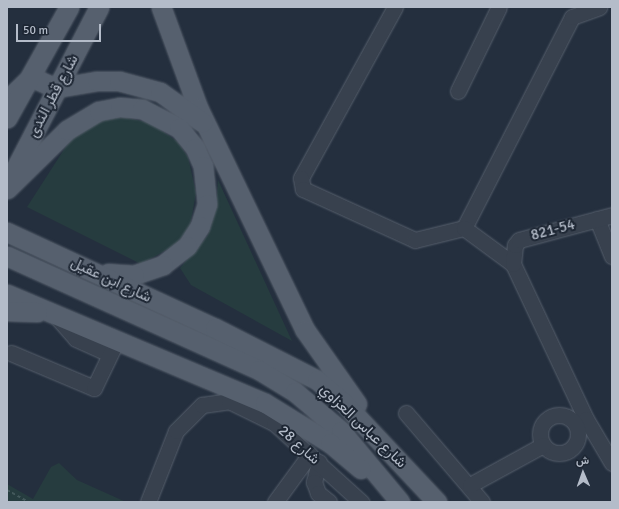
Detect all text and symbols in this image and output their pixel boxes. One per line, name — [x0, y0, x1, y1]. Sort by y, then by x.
scale bar — [18, 16, 103, 42]
text: 50 m — [23, 23, 48, 38]
street label: شارع قطر الندى — [24, 52, 82, 140]
street label: 821-54 — [529, 215, 577, 245]
street label: شارع ابن عقيل — [68, 254, 154, 306]
street label: شارع عباس العزاوي — [316, 380, 410, 472]
street label: شارع 28 — [275, 422, 323, 468]
north arrow — [563, 453, 603, 493]
text: ش — [576, 454, 589, 467]

